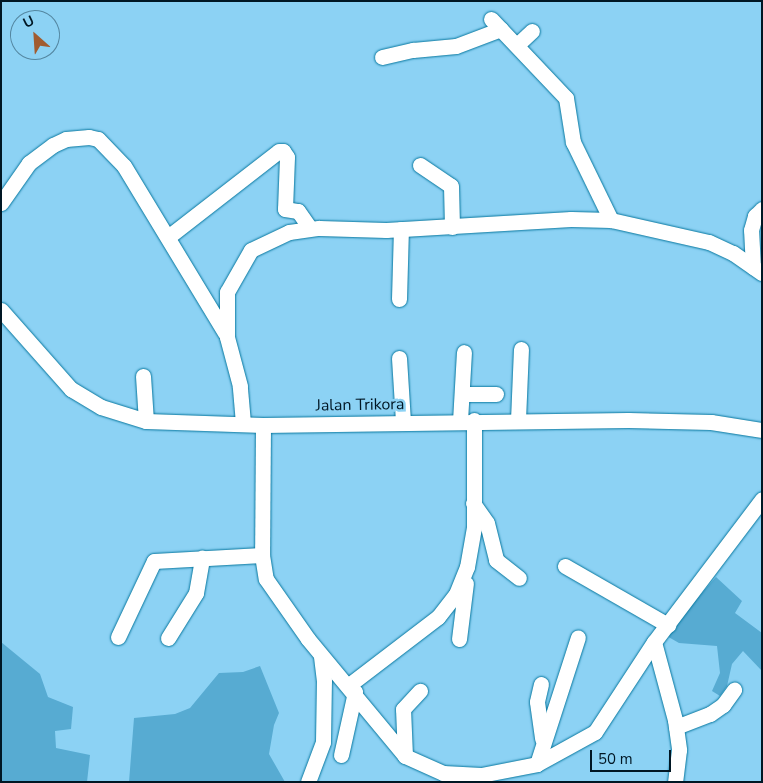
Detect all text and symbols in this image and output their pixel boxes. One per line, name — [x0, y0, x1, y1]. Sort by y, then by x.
north arrow — [10, 10, 60, 60]
text: U — [20, 11, 37, 33]
street label: Jalan Trikora — [315, 395, 405, 415]
scale bar — [593, 740, 674, 772]
text: 50 m — [598, 749, 633, 769]

